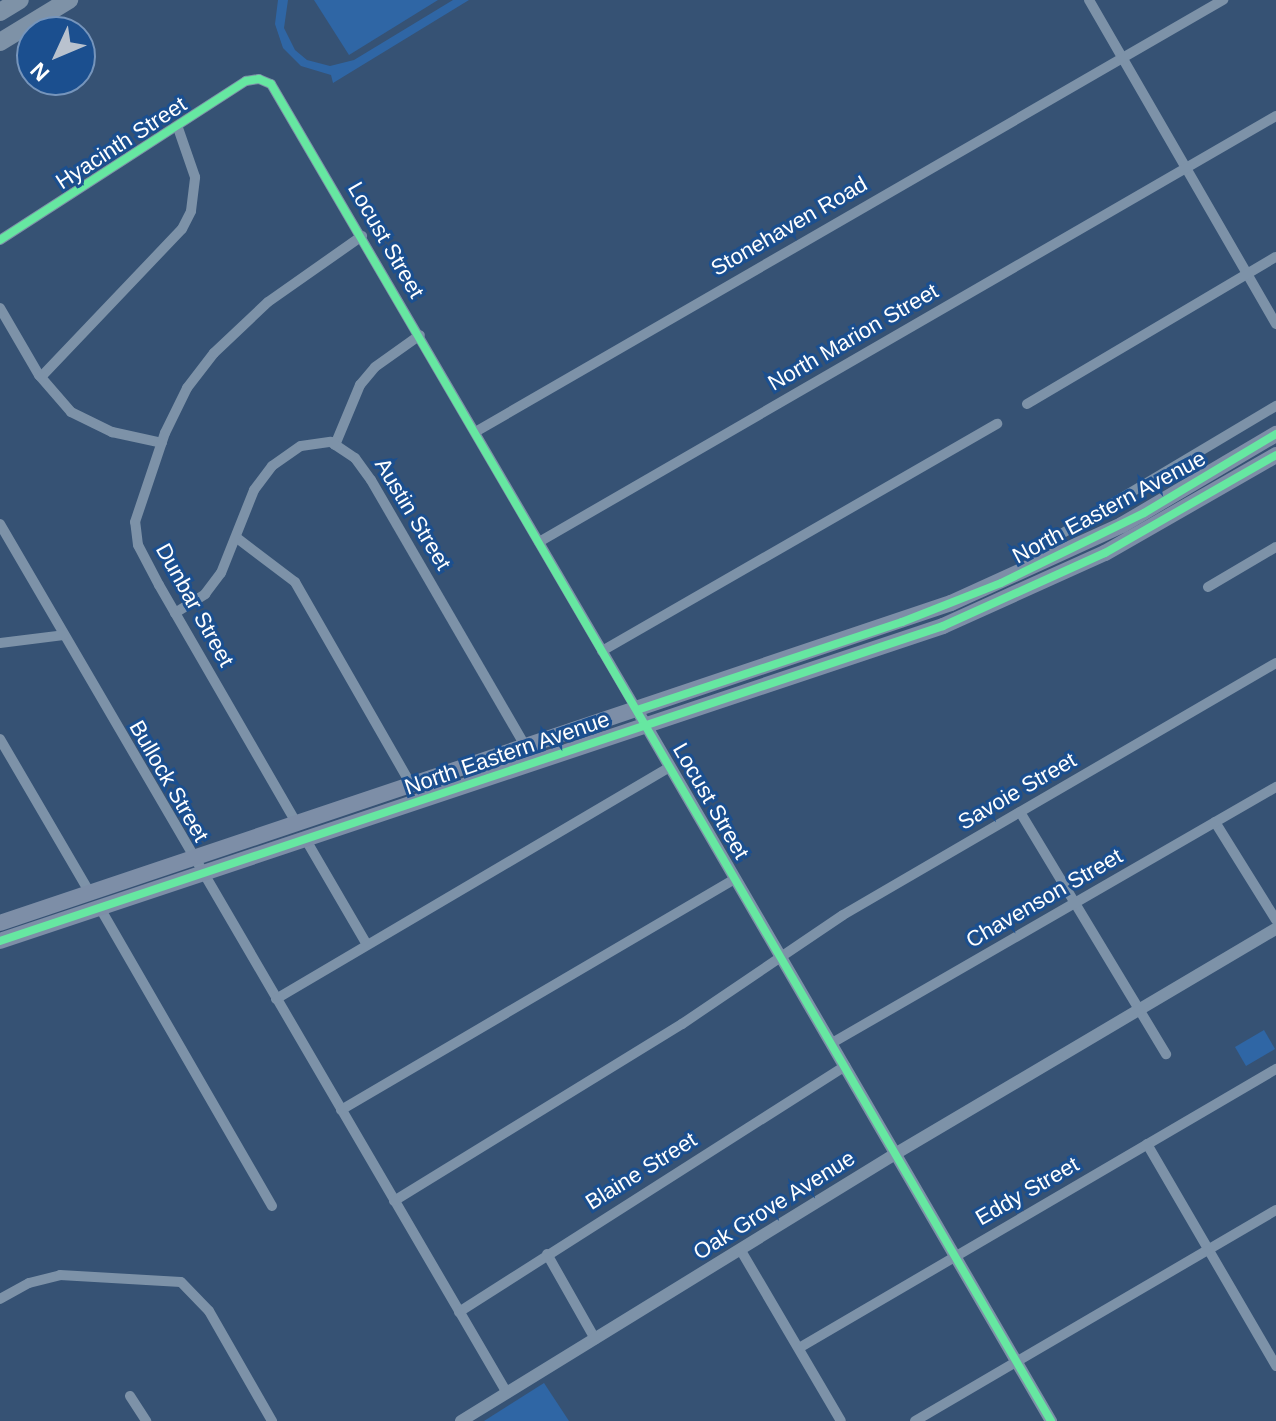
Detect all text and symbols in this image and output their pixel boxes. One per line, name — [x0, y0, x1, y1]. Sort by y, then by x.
north arrow — [16, 16, 96, 96]
text: N — [25, 57, 54, 86]
street label: Hyacinth Street — [51, 91, 191, 195]
street label: Stonehaven Road — [706, 171, 872, 281]
street label: Locust Street — [342, 177, 430, 303]
street label: North Marion Street — [763, 278, 943, 396]
street label: North Eastern Avenue — [1007, 445, 1211, 569]
street label: Austin Street — [369, 453, 457, 575]
street label: Dunbar Street — [150, 539, 240, 671]
street label: North Eastern Avenue — [401, 705, 613, 801]
street label: Bullock Street — [124, 716, 214, 846]
street label: Locust Street — [667, 738, 755, 864]
street label: Savoie Street — [953, 747, 1081, 835]
street label: Chavenson Street — [961, 843, 1127, 953]
street label: Blaine Street — [581, 1126, 701, 1216]
street label: Oak Grove Avenue — [688, 1144, 860, 1266]
street label: Eddy Street — [971, 1151, 1083, 1231]

